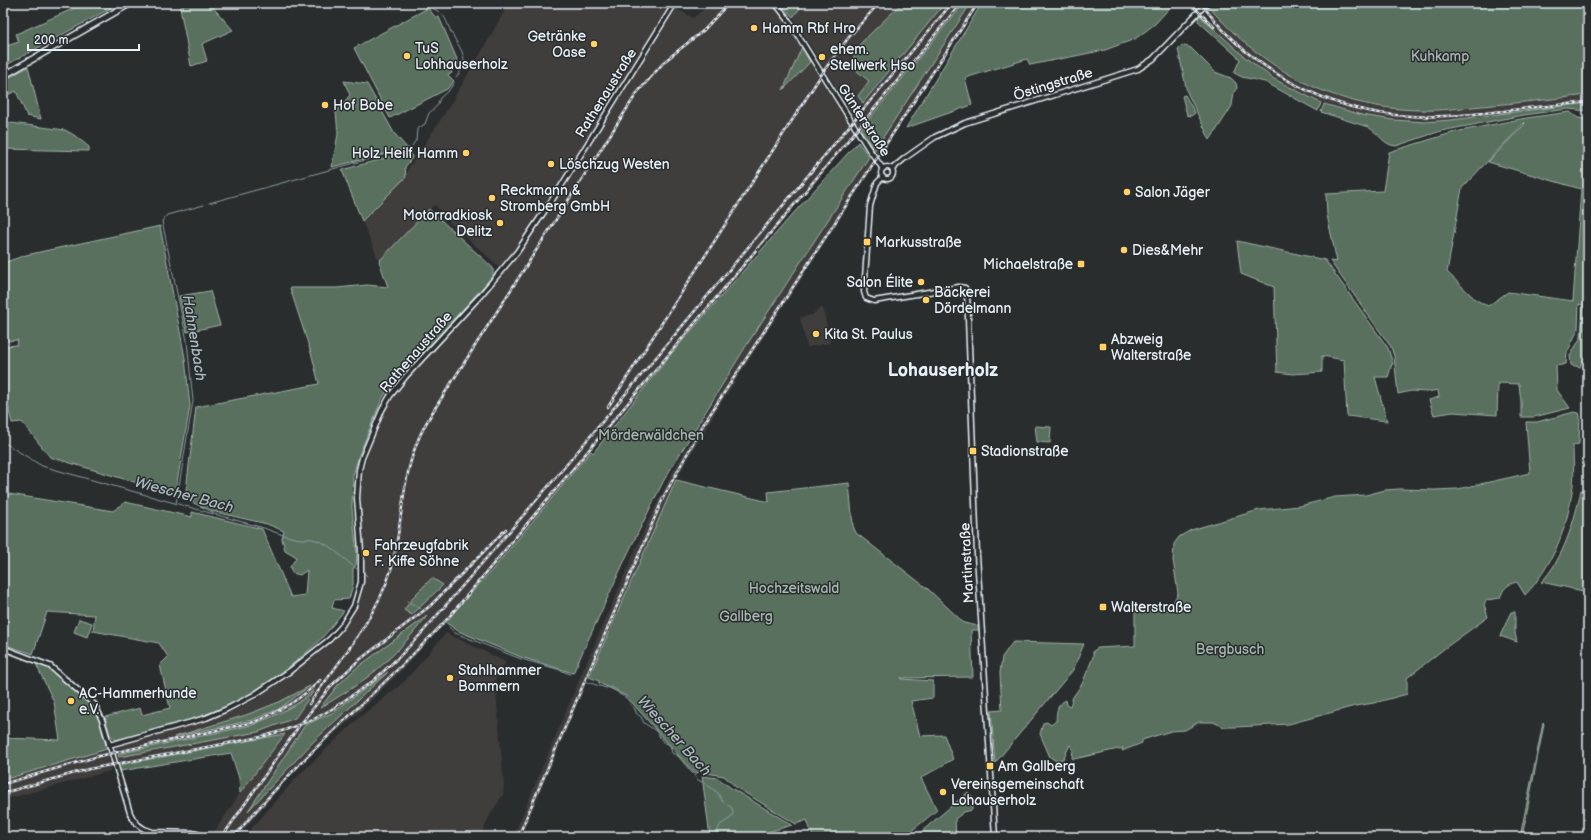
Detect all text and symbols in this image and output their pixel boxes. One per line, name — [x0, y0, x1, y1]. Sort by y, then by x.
place label: Hamm Rbf Hro — [762, 20, 856, 37]
marker: Hamm Rbf Hro — [749, 23, 759, 33]
scale bar — [28, 26, 139, 52]
place label: Getränke Oase — [527, 28, 586, 61]
text: 200 m — [34, 33, 68, 48]
marker: Getränke Oase — [589, 39, 599, 49]
place label: TuS Lohhauserholz — [415, 40, 508, 73]
place label: ehem. Stellwerk Hso — [830, 41, 915, 74]
street label: Rathenaustraße — [572, 45, 640, 141]
park label: Kuhkamp — [1411, 48, 1469, 65]
marker: TuS Lohhauserholz — [402, 51, 412, 61]
marker: ehem. Stellwerk Hso — [817, 52, 827, 62]
street label: Östingstraße — [1011, 63, 1095, 104]
street label: Günterstraße — [834, 80, 894, 160]
place label: Hof Bobe — [333, 97, 393, 114]
marker: Hof Bobe — [320, 100, 330, 110]
place label: Holz Heilf Hamm — [352, 145, 458, 162]
marker: Holz Heilf Hamm — [461, 148, 471, 158]
place label: Löschzug Westen — [559, 156, 670, 173]
marker: Löschzug Westen — [546, 159, 556, 169]
place label: Reckmann & Stromberg GmbH — [500, 182, 610, 215]
place label: Salon Jäger — [1135, 184, 1211, 201]
marker: Salon Jäger — [1122, 187, 1132, 197]
marker: Reckmann & Stromberg GmbH — [487, 193, 497, 203]
place label: Motorradkiosk Delitz — [403, 207, 492, 240]
marker: Motorradkiosk Delitz — [495, 218, 505, 228]
place label: Markusstraße — [875, 234, 962, 251]
marker: Markusstraße — [862, 237, 872, 247]
place label: Dies&Mehr — [1132, 242, 1204, 259]
marker: Dies&Mehr — [1119, 245, 1129, 255]
place label: Michaelstraße — [983, 256, 1073, 273]
marker: Michaelstraße — [1076, 259, 1086, 269]
place label: Salon Élite — [846, 273, 913, 291]
marker: Salon Élite — [916, 277, 926, 287]
place label: Bäckerei Dördelmann — [934, 284, 1012, 317]
water label: Hahnenbach — [178, 294, 210, 382]
marker: Bäckerei Dördelmann — [921, 295, 931, 305]
street label: Rathenaustraße — [376, 308, 456, 396]
place label: Kita St. Paulus — [824, 326, 913, 343]
marker: Kita St. Paulus — [811, 329, 821, 339]
place label: Abzweig Walterstraße — [1111, 331, 1191, 364]
marker: Abzweig Walterstraße — [1098, 342, 1108, 352]
district label: Lohauserholz — [888, 360, 998, 381]
park label: Mörderwäldchen — [598, 427, 704, 444]
place label: Stadionstraße — [981, 443, 1068, 460]
marker: Stadionstraße — [968, 446, 978, 456]
water label: Wiescher Bach — [132, 473, 236, 517]
street label: Martinstraße — [956, 522, 978, 604]
place label: Fahrzeugfabrik F. Kiffe Söhne — [374, 537, 468, 570]
marker: Fahrzeugfabrik F. Kiffe Söhne — [361, 548, 371, 558]
park label: Hochzeitswald — [749, 580, 839, 597]
place label: Walterstraße — [1111, 599, 1191, 616]
marker: Walterstraße — [1098, 602, 1108, 612]
park label: Gallberg — [719, 608, 773, 625]
park label: Bergbusch — [1196, 641, 1264, 658]
place label: Stahlhammer Bommern — [458, 662, 542, 695]
marker: Stahlhammer Bommern — [445, 673, 455, 683]
place label: AC-Hammerhunde e.V. — [79, 685, 197, 718]
water label: Wiescher Bach — [633, 692, 715, 780]
marker: AC-Hammerhunde e.V. — [66, 696, 76, 706]
place label: Am Gallberg — [998, 758, 1076, 775]
marker: Am Gallberg — [985, 761, 995, 771]
place label: Vereinsgemeinschaft Lohauserholz — [951, 776, 1085, 809]
marker: Vereinsgemeinschaft Lohauserholz — [938, 787, 948, 797]

